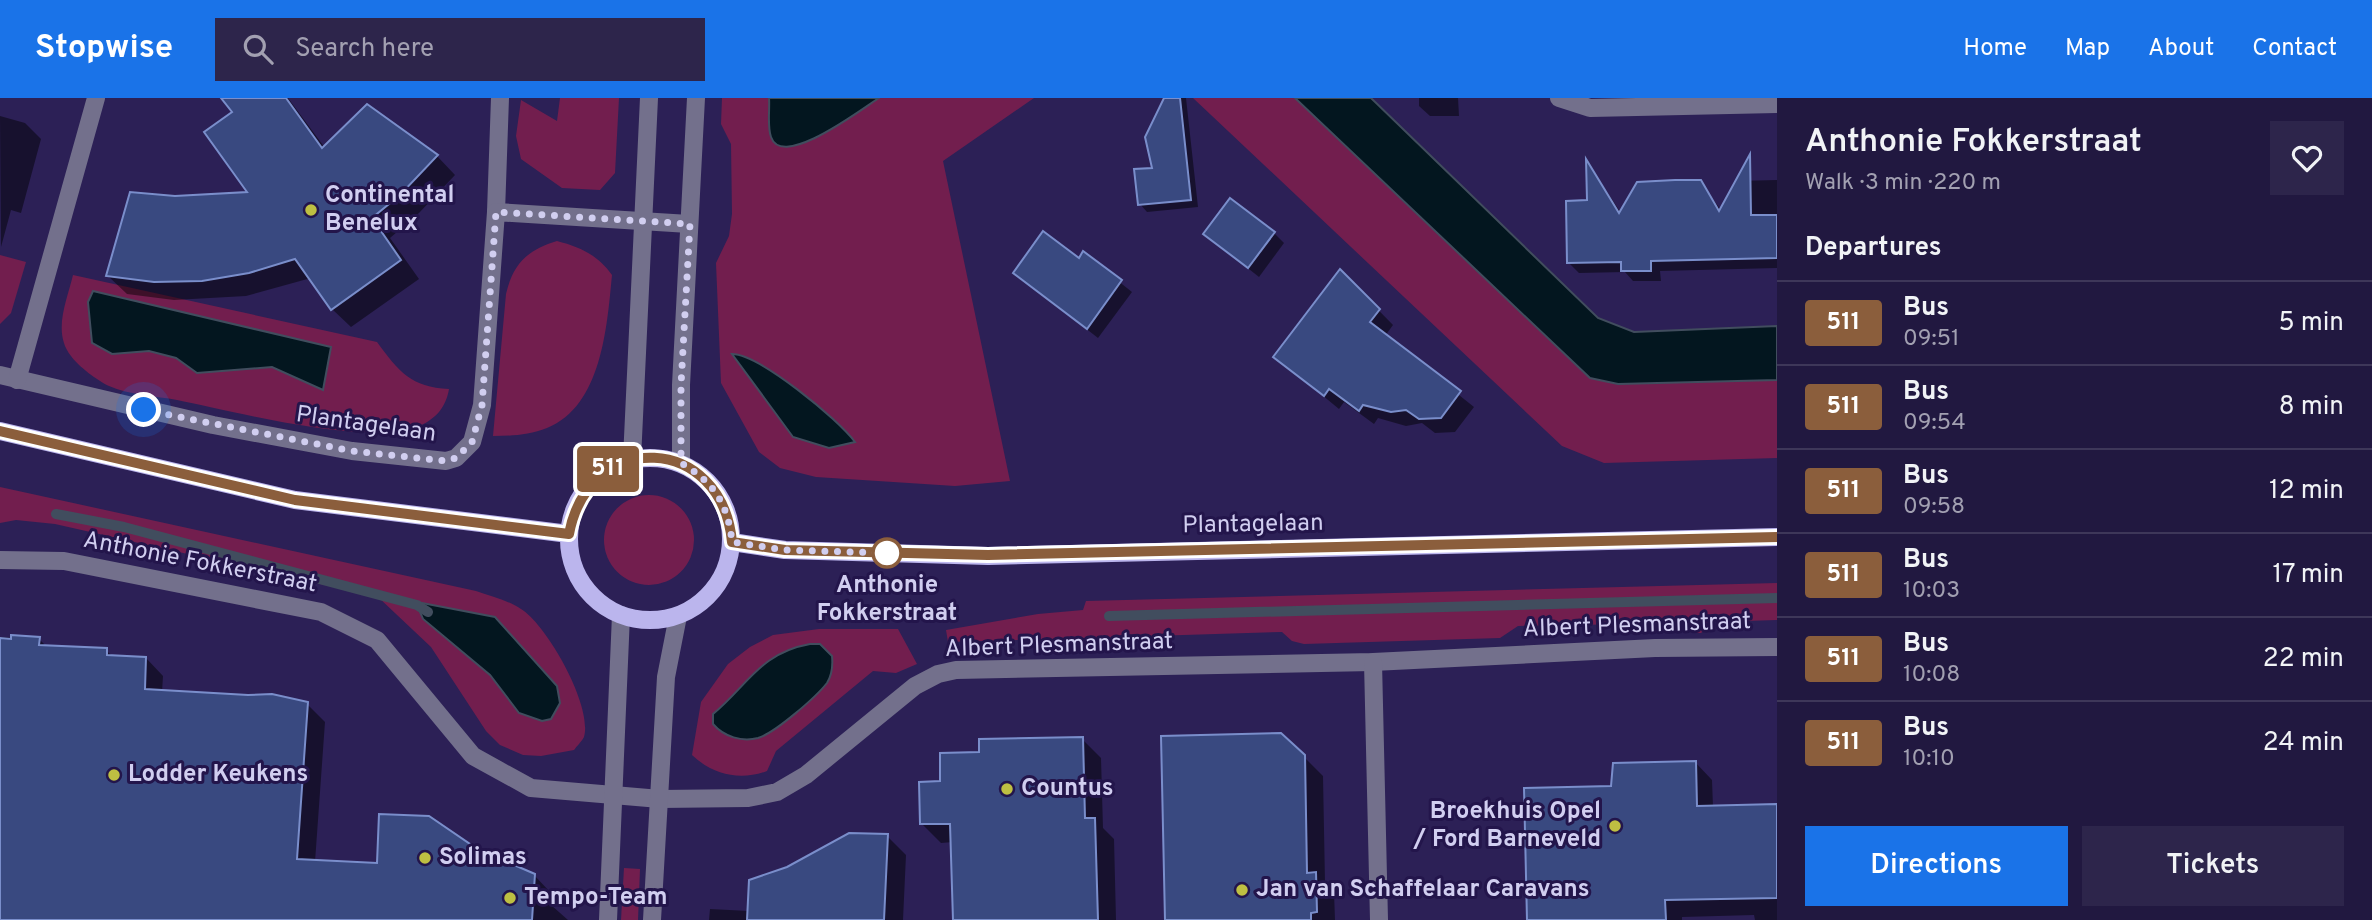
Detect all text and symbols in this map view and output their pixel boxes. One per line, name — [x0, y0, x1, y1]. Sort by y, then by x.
search box — [215, 18, 705, 81]
text: Stopwise — [35, 28, 173, 70]
icon: search — [239, 30, 277, 68]
text: Search here — [295, 33, 434, 66]
text: Home — [1963, 34, 2027, 64]
text: Map — [2065, 34, 2110, 64]
text: About — [2148, 34, 2214, 64]
text: Contact — [2252, 34, 2337, 64]
button: heart — [2270, 121, 2344, 195]
text: Anthonie Fokkerstraat — [1805, 122, 2142, 164]
text: Walk · 3 min · 220 m — [1805, 169, 2001, 198]
place label: Continental Benelux — [325, 181, 454, 239]
marker: Continental Benelux — [303, 202, 319, 218]
text: Departures — [1805, 232, 1942, 265]
text: Bus — [1903, 292, 1949, 325]
text: 5 min — [2278, 307, 2344, 340]
text: 511 — [1827, 308, 1860, 338]
text: 09:51 — [1903, 325, 1960, 354]
text: Bus — [1903, 376, 1949, 409]
text: 8 min — [2279, 391, 2344, 424]
your location — [126, 392, 161, 427]
text: 511 — [1827, 392, 1860, 422]
street label: Plantagelaan — [294, 400, 438, 450]
text: 09:54 — [1903, 409, 1966, 438]
line badge: 511 — [568, 446, 648, 492]
text: 511 — [591, 454, 625, 484]
text: Bus — [1903, 460, 1949, 493]
text: 12 min — [2269, 475, 2344, 508]
text: 511 — [1827, 476, 1860, 506]
text: 09:58 — [1903, 493, 1965, 522]
street label: Plantagelaan — [1182, 509, 1324, 541]
street label: Anthonie Fokkerstraat — [81, 526, 319, 600]
marker: Anthonie Fokkerstraat — [872, 538, 902, 568]
text: Bus — [1903, 544, 1949, 577]
text: 17 min — [2272, 559, 2344, 592]
text: 511 — [1827, 560, 1860, 590]
place label: Anthonie Fokkerstraat — [817, 571, 957, 629]
text: 10:03 — [1903, 577, 1960, 606]
street label: Albert Plesmanstraat — [1522, 607, 1752, 645]
street label: Albert Plesmanstraat — [944, 627, 1174, 665]
text: Bus — [1903, 628, 1949, 661]
text: 22 min — [2263, 643, 2344, 676]
text: 511 — [1827, 644, 1860, 674]
text: 10:08 — [1903, 661, 1960, 690]
text: Bus — [1903, 712, 1949, 745]
text: 24 min — [2263, 727, 2344, 760]
text: 511 — [1827, 728, 1860, 758]
text: 10:10 — [1903, 745, 1955, 774]
place label: Lodder Keukens — [128, 760, 308, 790]
marker: Lodder Keukens — [106, 767, 122, 783]
place label: Countus — [1021, 774, 1114, 804]
marker: Countus — [999, 781, 1015, 797]
place label: Broekhuis Opel / Ford Barneveld — [1412, 797, 1601, 855]
marker: Broekhuis Opel / Ford Barneveld — [1607, 818, 1623, 834]
button: Directions — [1805, 826, 2068, 906]
button: Tickets — [2082, 826, 2344, 906]
place label: Solimas — [439, 843, 527, 873]
marker: Solimas — [417, 850, 433, 866]
place label: Jan van Schaffelaar Caravans — [1256, 875, 1590, 905]
marker: Jan van Schaffelaar Caravans — [1234, 882, 1250, 898]
place label: Tempo-Team — [524, 883, 668, 913]
marker: Tempo-Team — [502, 890, 518, 906]

